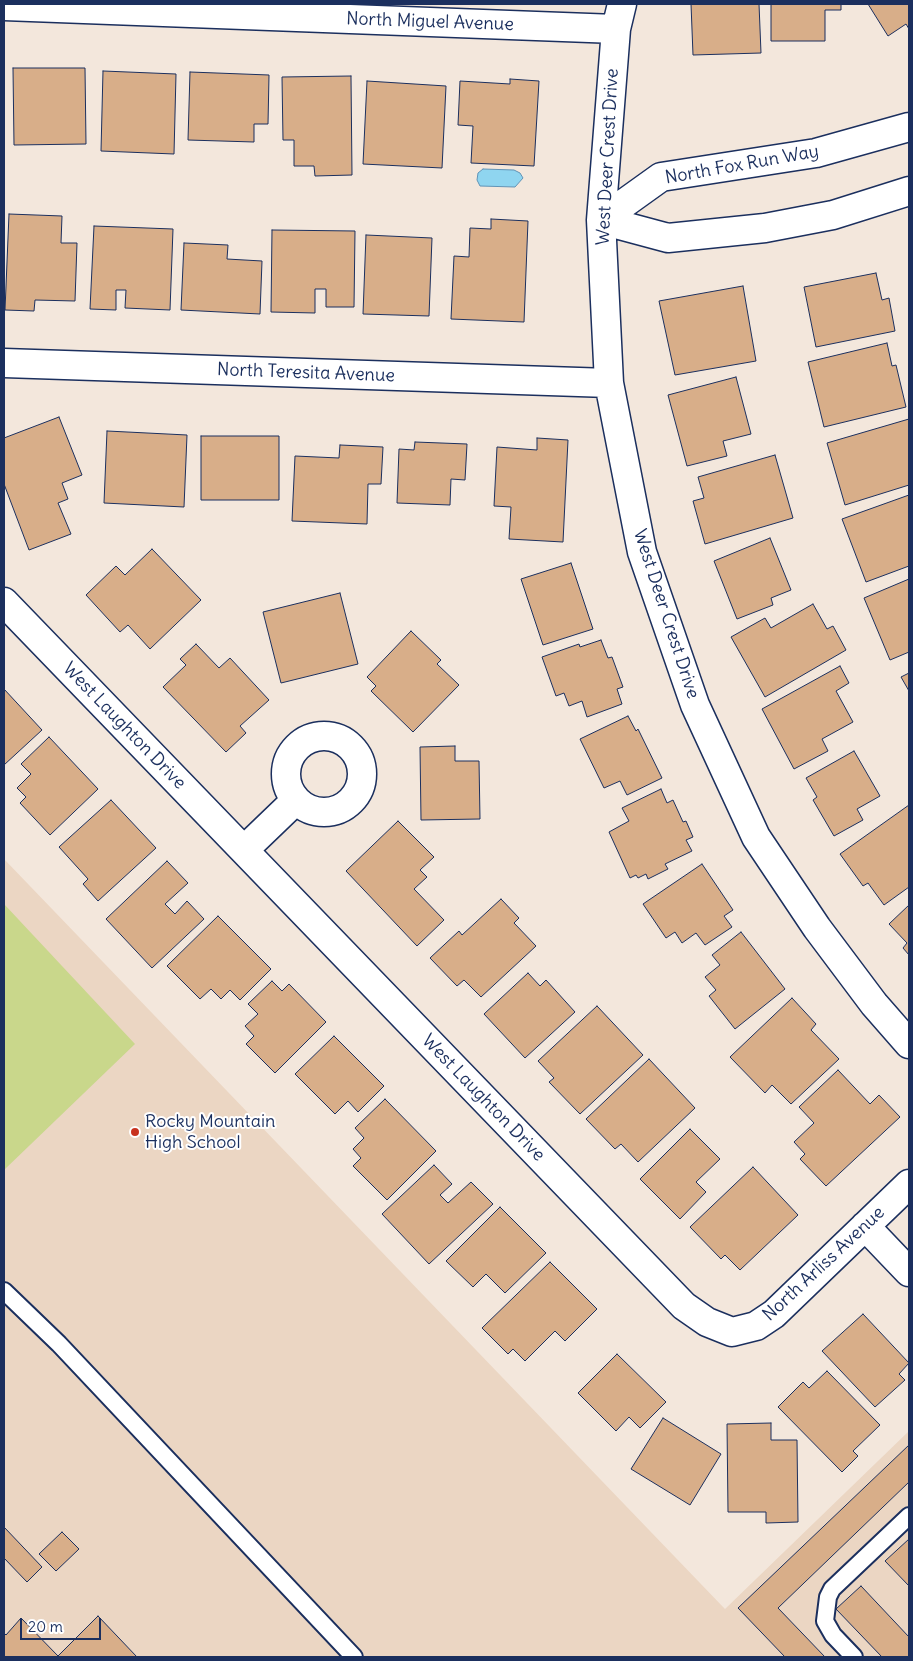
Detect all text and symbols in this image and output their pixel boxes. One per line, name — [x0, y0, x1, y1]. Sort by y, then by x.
street label: North Miguel Avenue — [346, 8, 514, 36]
street label: West Deer Crest Drive — [593, 68, 623, 246]
street label: North Fox Run Way — [664, 141, 820, 189]
street label: North Teresita Avenue — [217, 359, 395, 387]
street label: West Deer Crest Drive — [628, 526, 704, 702]
street label: West Laughton Drive — [58, 658, 190, 794]
street label: West Laughton Drive — [417, 1030, 549, 1166]
place label: Rocky Mountain High School — [145, 1111, 275, 1154]
marker: Rocky Mountain High School — [129, 1126, 141, 1138]
street label: North Arliss Avenue — [759, 1202, 889, 1326]
scale bar — [22, 1608, 104, 1640]
text: 20 m — [28, 1617, 63, 1636]

